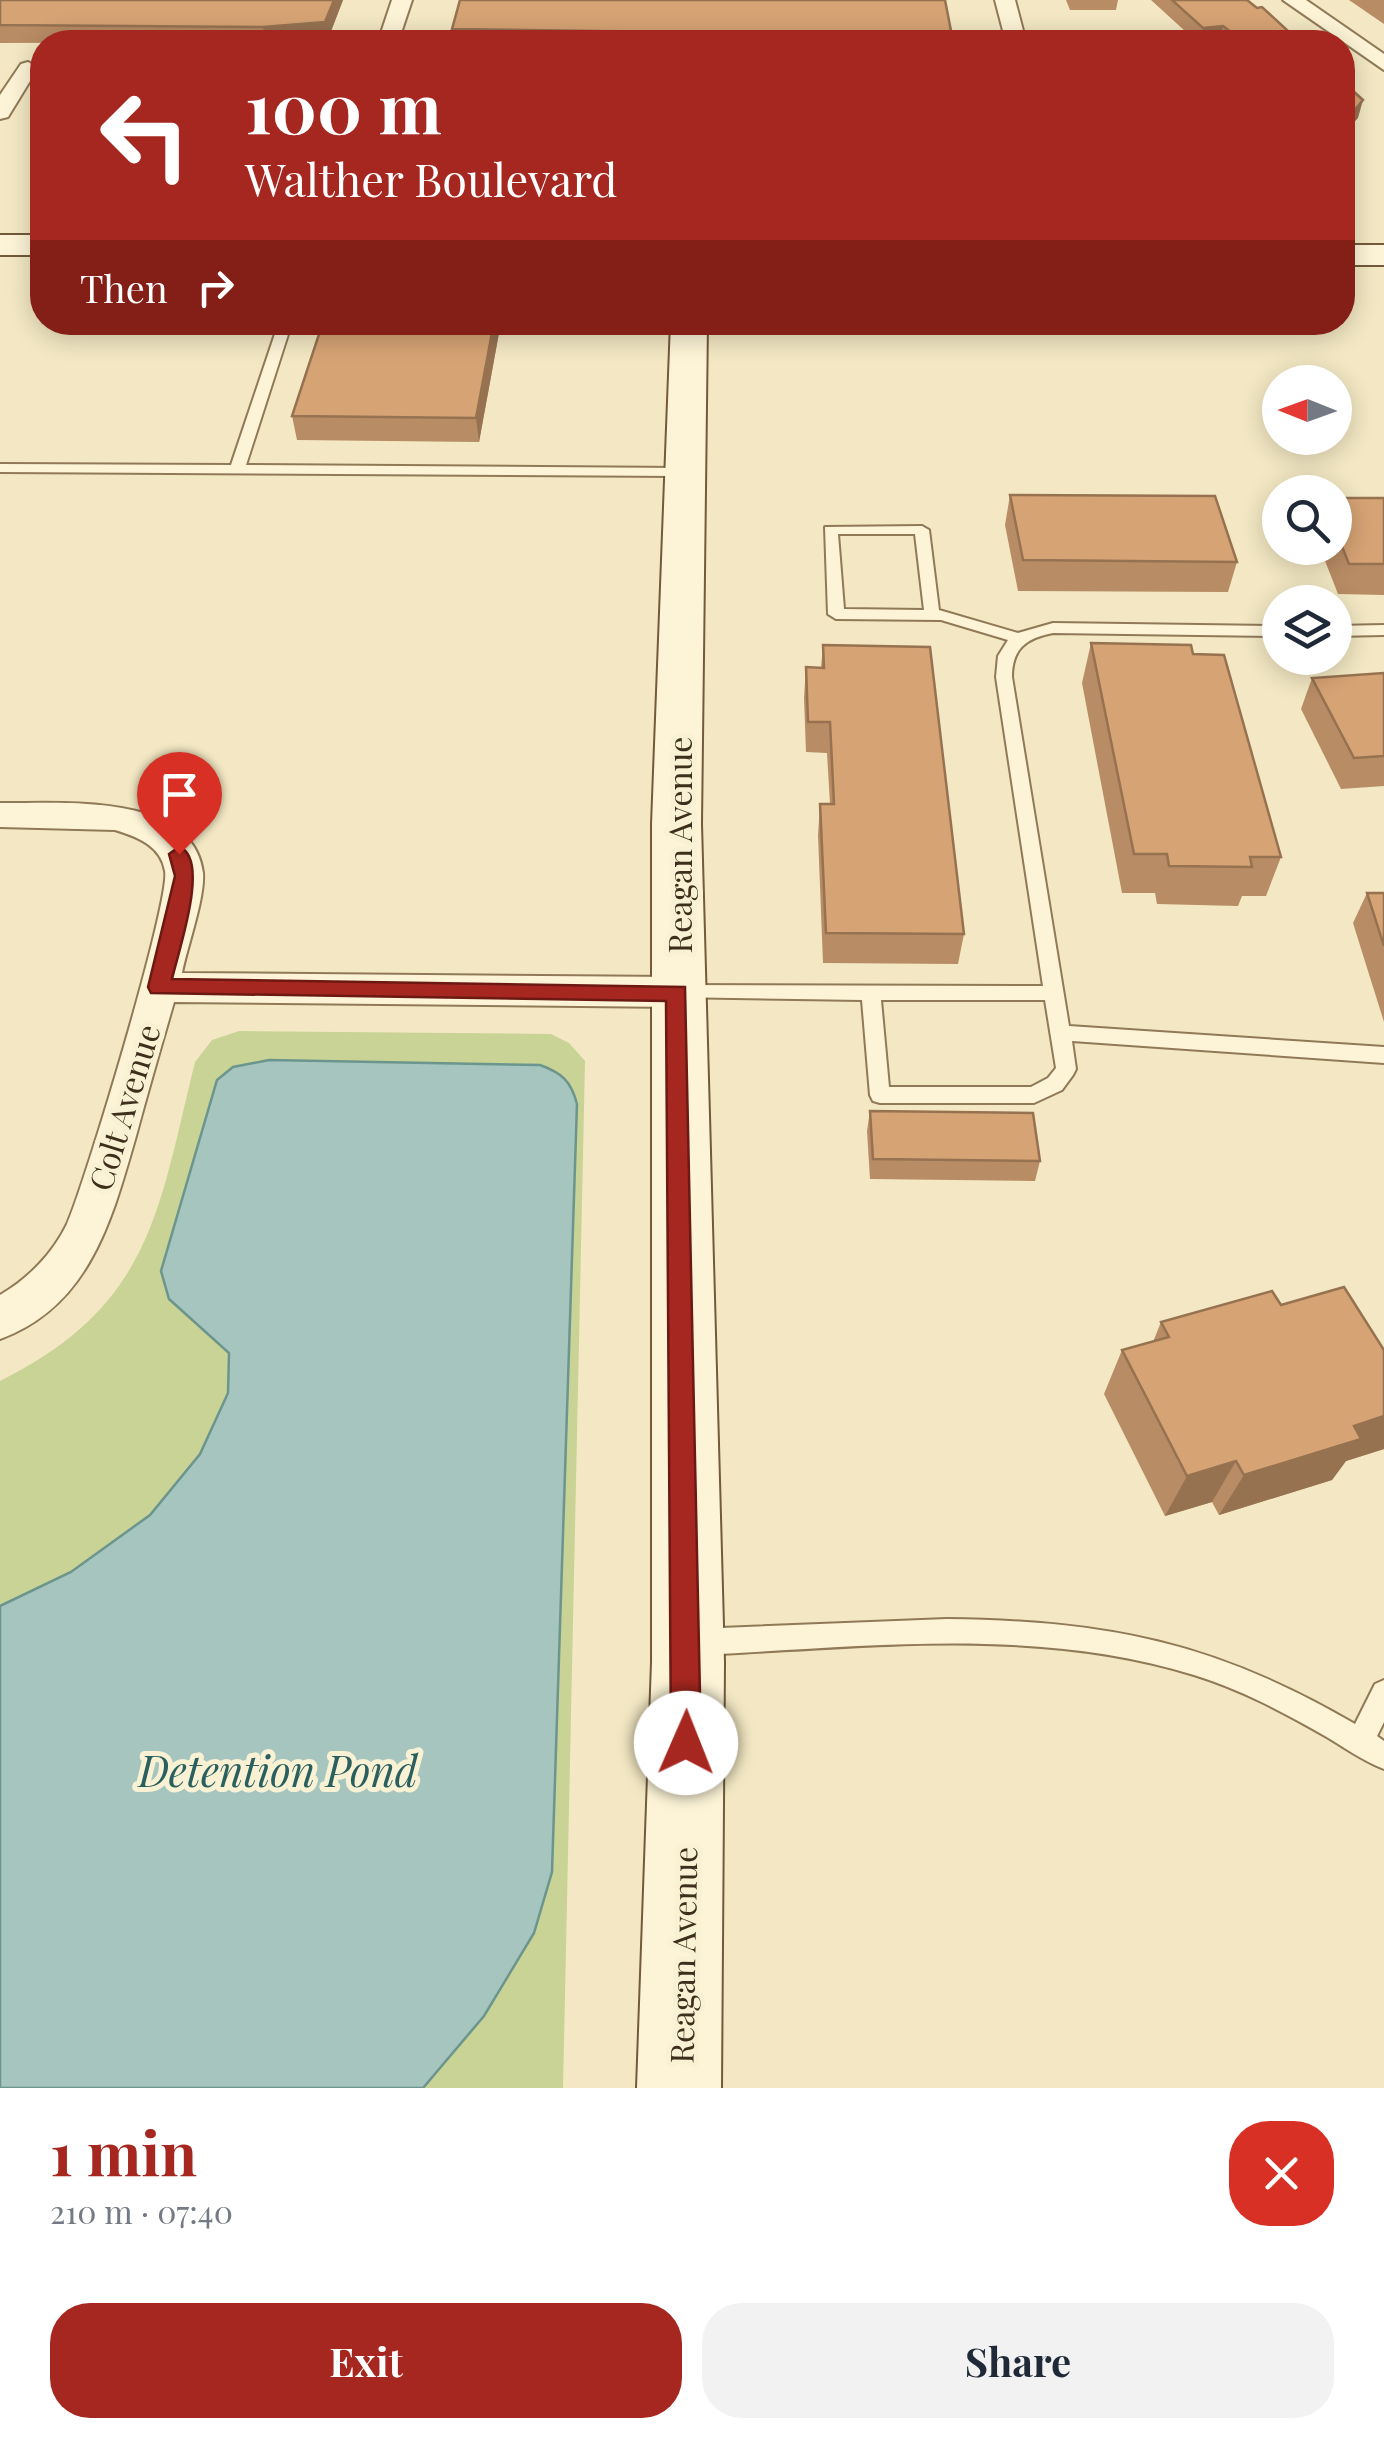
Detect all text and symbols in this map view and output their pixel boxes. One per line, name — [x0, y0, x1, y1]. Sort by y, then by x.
text: 100 m — [245, 58, 442, 152]
icon: left — [80, 70, 210, 200]
text: Walther Boulevard — [245, 148, 617, 208]
icon: right — [188, 260, 243, 315]
text: Then — [80, 262, 168, 313]
north arrow — [1262, 365, 1352, 455]
map controls — [1262, 365, 1352, 675]
button: search — [1262, 475, 1352, 565]
button: layers — [1262, 585, 1352, 675]
street label: Reagan Avenue — [657, 737, 700, 953]
pin — [137, 752, 222, 855]
icon: arrive — [152, 767, 207, 822]
street label: Colt Avenue — [77, 1019, 169, 1195]
position arrow — [634, 1691, 738, 1795]
water label: Detention Pond — [136, 1742, 419, 1798]
street label: Reagan Avenue — [659, 1846, 705, 2064]
text: 1 min — [50, 2111, 197, 2191]
button: close — [1229, 2121, 1334, 2226]
text: 210 m · 07:40 — [50, 2189, 233, 2232]
button: Exit — [50, 2303, 682, 2418]
button: Share — [702, 2303, 1334, 2418]

